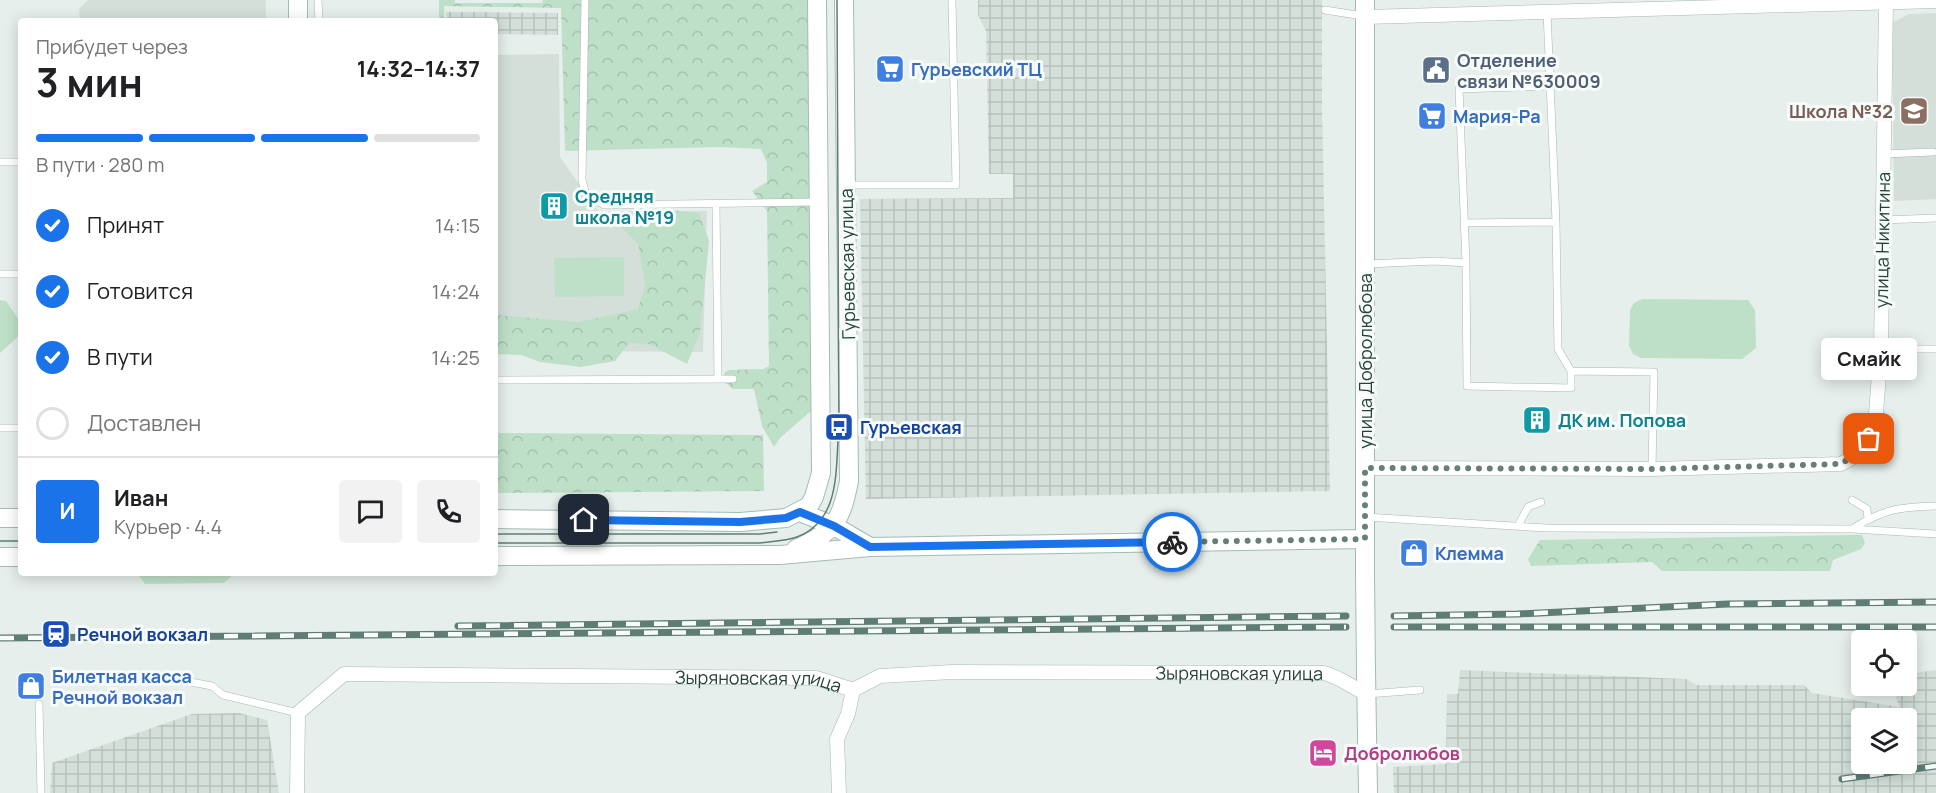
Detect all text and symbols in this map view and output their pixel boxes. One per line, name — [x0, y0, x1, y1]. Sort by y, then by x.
text: Прибудет через — [36, 33, 188, 60]
place label: Отделение связи №630009 — [1457, 48, 1601, 93]
supermarket icon: Гурьевский ТЦ — [874, 53, 906, 85]
text: 14:32–14:37 — [357, 54, 480, 84]
public building icon: Отделение связи №630009 — [1420, 54, 1452, 86]
text: 3 мин — [36, 55, 143, 109]
place label: Гурьевский ТЦ — [911, 57, 1042, 81]
school or university icon: Школа №32 — [1898, 95, 1930, 127]
place label: Школа №32 — [1789, 99, 1893, 123]
supermarket icon: Мария-Ра — [1416, 100, 1448, 132]
place label: Мария-Ра — [1453, 104, 1541, 128]
text: В пути · 280 m — [36, 151, 164, 178]
street label: улица Никитина — [1869, 172, 1895, 308]
place label: Средняя школа №19 — [575, 184, 674, 229]
street label: Гурьевская улица — [834, 188, 860, 340]
building icon: Средняя школа №19 — [538, 190, 570, 222]
icon: check — [36, 209, 69, 242]
text: Принят — [87, 210, 164, 240]
text: 14:15 — [435, 212, 480, 239]
street label: улица Добролюбова — [1353, 273, 1377, 449]
icon: check — [36, 275, 69, 308]
text: Готовится — [87, 276, 193, 306]
text: 14:24 — [432, 278, 480, 305]
callout: Смайк — [1821, 337, 1917, 379]
icon: check — [36, 341, 69, 374]
text: В пути — [87, 342, 153, 372]
text: 14:25 — [431, 344, 480, 371]
text: Смайк — [1837, 345, 1901, 372]
building icon: ДК им. Попова — [1521, 404, 1553, 436]
text: Доставлен — [87, 408, 201, 438]
place label: ДК им. Попова — [1558, 408, 1686, 432]
bus stop icon: Гурьевская — [823, 411, 855, 443]
pin — [1843, 413, 1894, 464]
place label: Гурьевская — [860, 415, 962, 439]
icon: bag — [1852, 422, 1885, 455]
button: chat — [339, 480, 402, 543]
button: phone — [417, 480, 480, 543]
text: Иван — [114, 483, 168, 513]
pin — [558, 494, 609, 545]
text: И — [60, 496, 75, 526]
icon: home — [567, 503, 600, 536]
courier — [1142, 512, 1202, 572]
text: Курьер · 4.4 — [114, 513, 222, 540]
icon: bike — [1156, 526, 1189, 559]
shop icon: Клемма — [1398, 537, 1430, 569]
place label: Клемма — [1435, 541, 1504, 565]
station icon: Речной вокзал — [40, 618, 72, 650]
place label: Речной вокзал — [77, 622, 208, 646]
map controls — [1851, 630, 1917, 774]
button: locate — [1851, 630, 1917, 696]
street label: Зыряновская улица — [1155, 661, 1323, 685]
place label: Билетная касса Речной вокзал — [52, 664, 192, 709]
street label: Зыряновская улица — [675, 665, 845, 698]
shop icon: Билетная касса Речной вокзал — [15, 670, 47, 702]
button: layers — [1851, 708, 1917, 774]
hotel icon: Добролюбов — [1307, 737, 1339, 769]
place label: Добролюбов — [1344, 741, 1460, 765]

